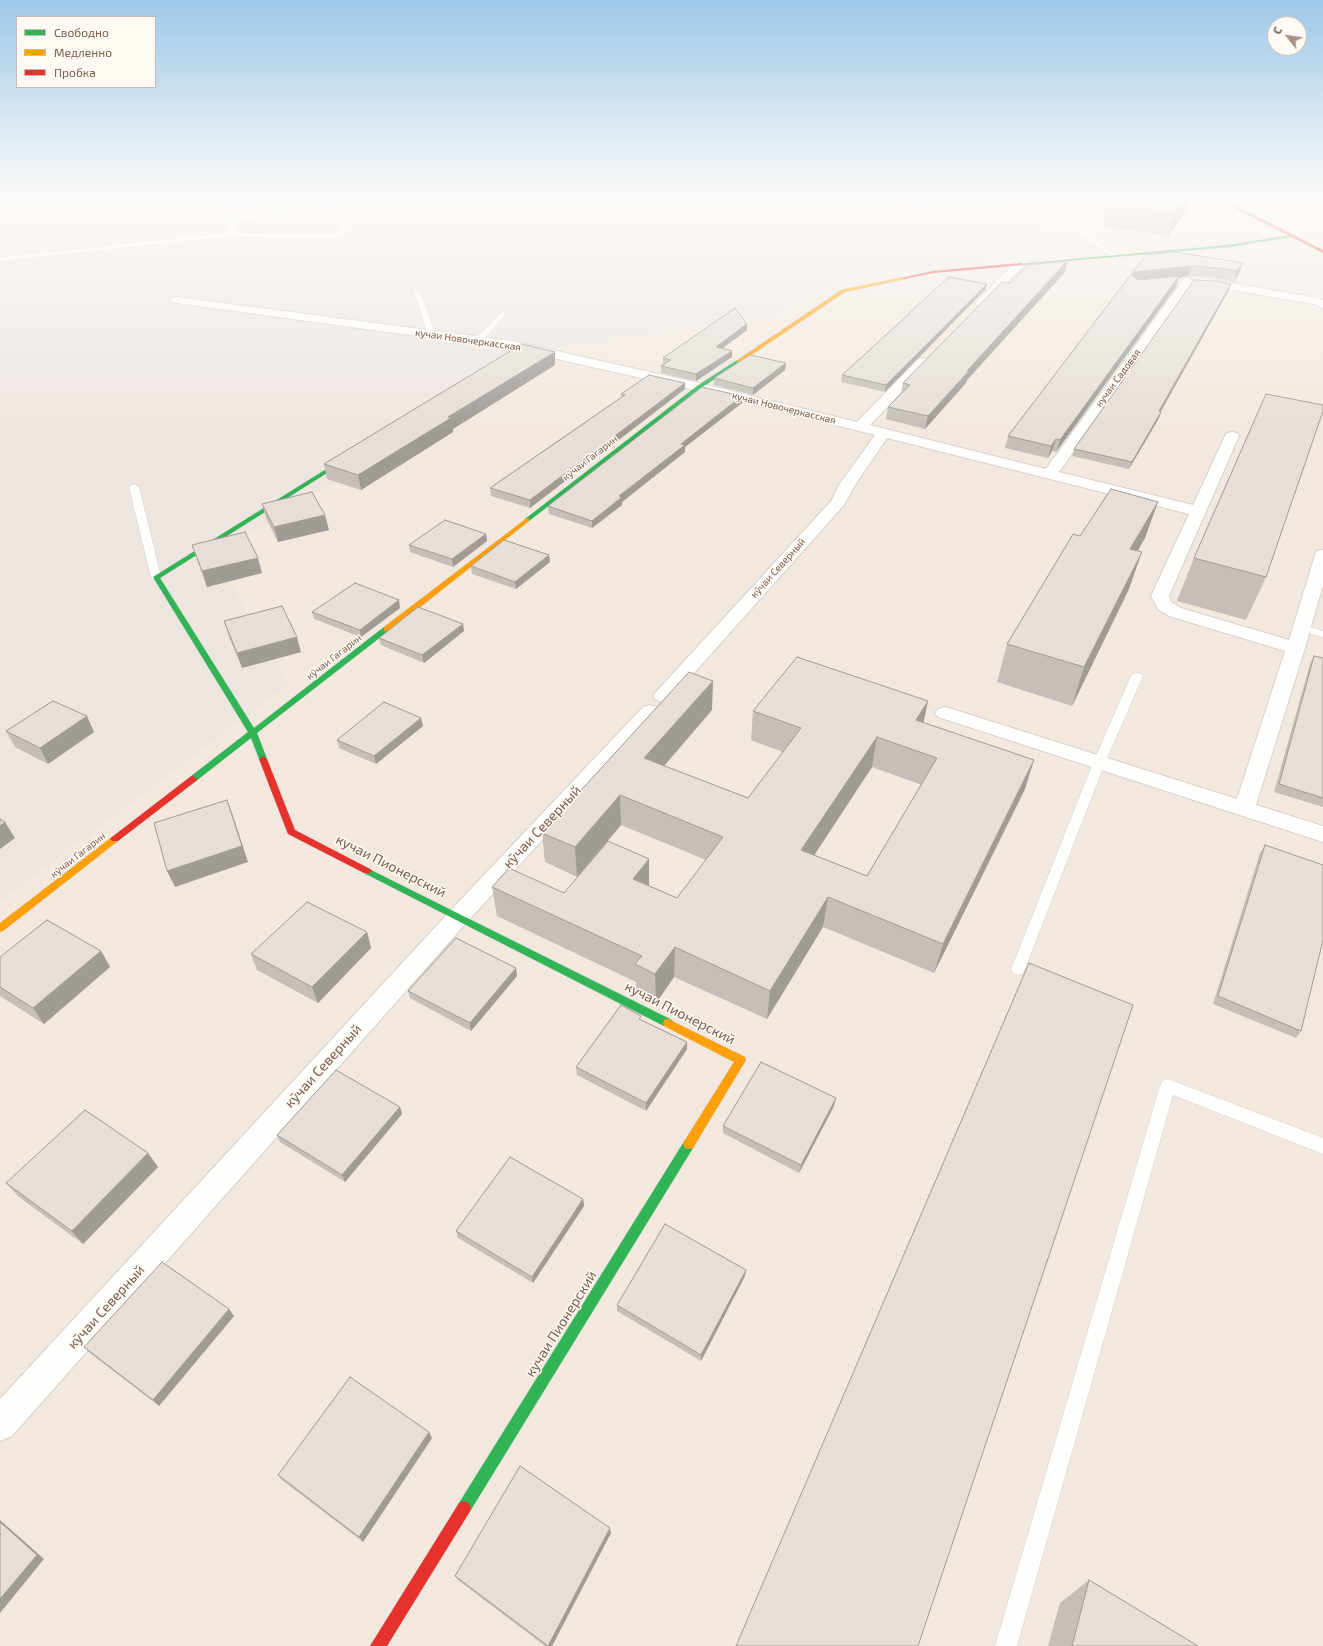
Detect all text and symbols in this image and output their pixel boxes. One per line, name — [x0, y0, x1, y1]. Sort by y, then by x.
legend — [16, 16, 156, 88]
north arrow — [1267, 16, 1307, 56]
text: С — [1270, 24, 1284, 36]
text: Свободно — [54, 25, 109, 39]
text: Медленно — [54, 45, 112, 59]
text: Пробка — [54, 65, 96, 79]
street label: кучаи Новочеркасская — [414, 327, 522, 353]
street label: кучаи Садовая — [1093, 347, 1143, 409]
street label: кучаи Новочеркасская — [731, 389, 837, 427]
street label: кӯчаи Гагарин — [560, 433, 620, 483]
street label: кӯчаи Северный — [748, 536, 808, 600]
street label: кӯчаи Гагарин — [304, 632, 364, 682]
street label: кӯчаи Северный — [499, 782, 585, 872]
street label: кӯчаи Гагарин — [48, 830, 108, 880]
street label: кучаи Пионерский — [333, 831, 449, 901]
street label: кучаи Пионерский — [622, 978, 738, 1048]
street label: кӯчаи Северный — [281, 1021, 365, 1111]
street label: кӯчаи Северный — [64, 1262, 148, 1352]
street label: кучаи Пионерский — [522, 1268, 600, 1380]

